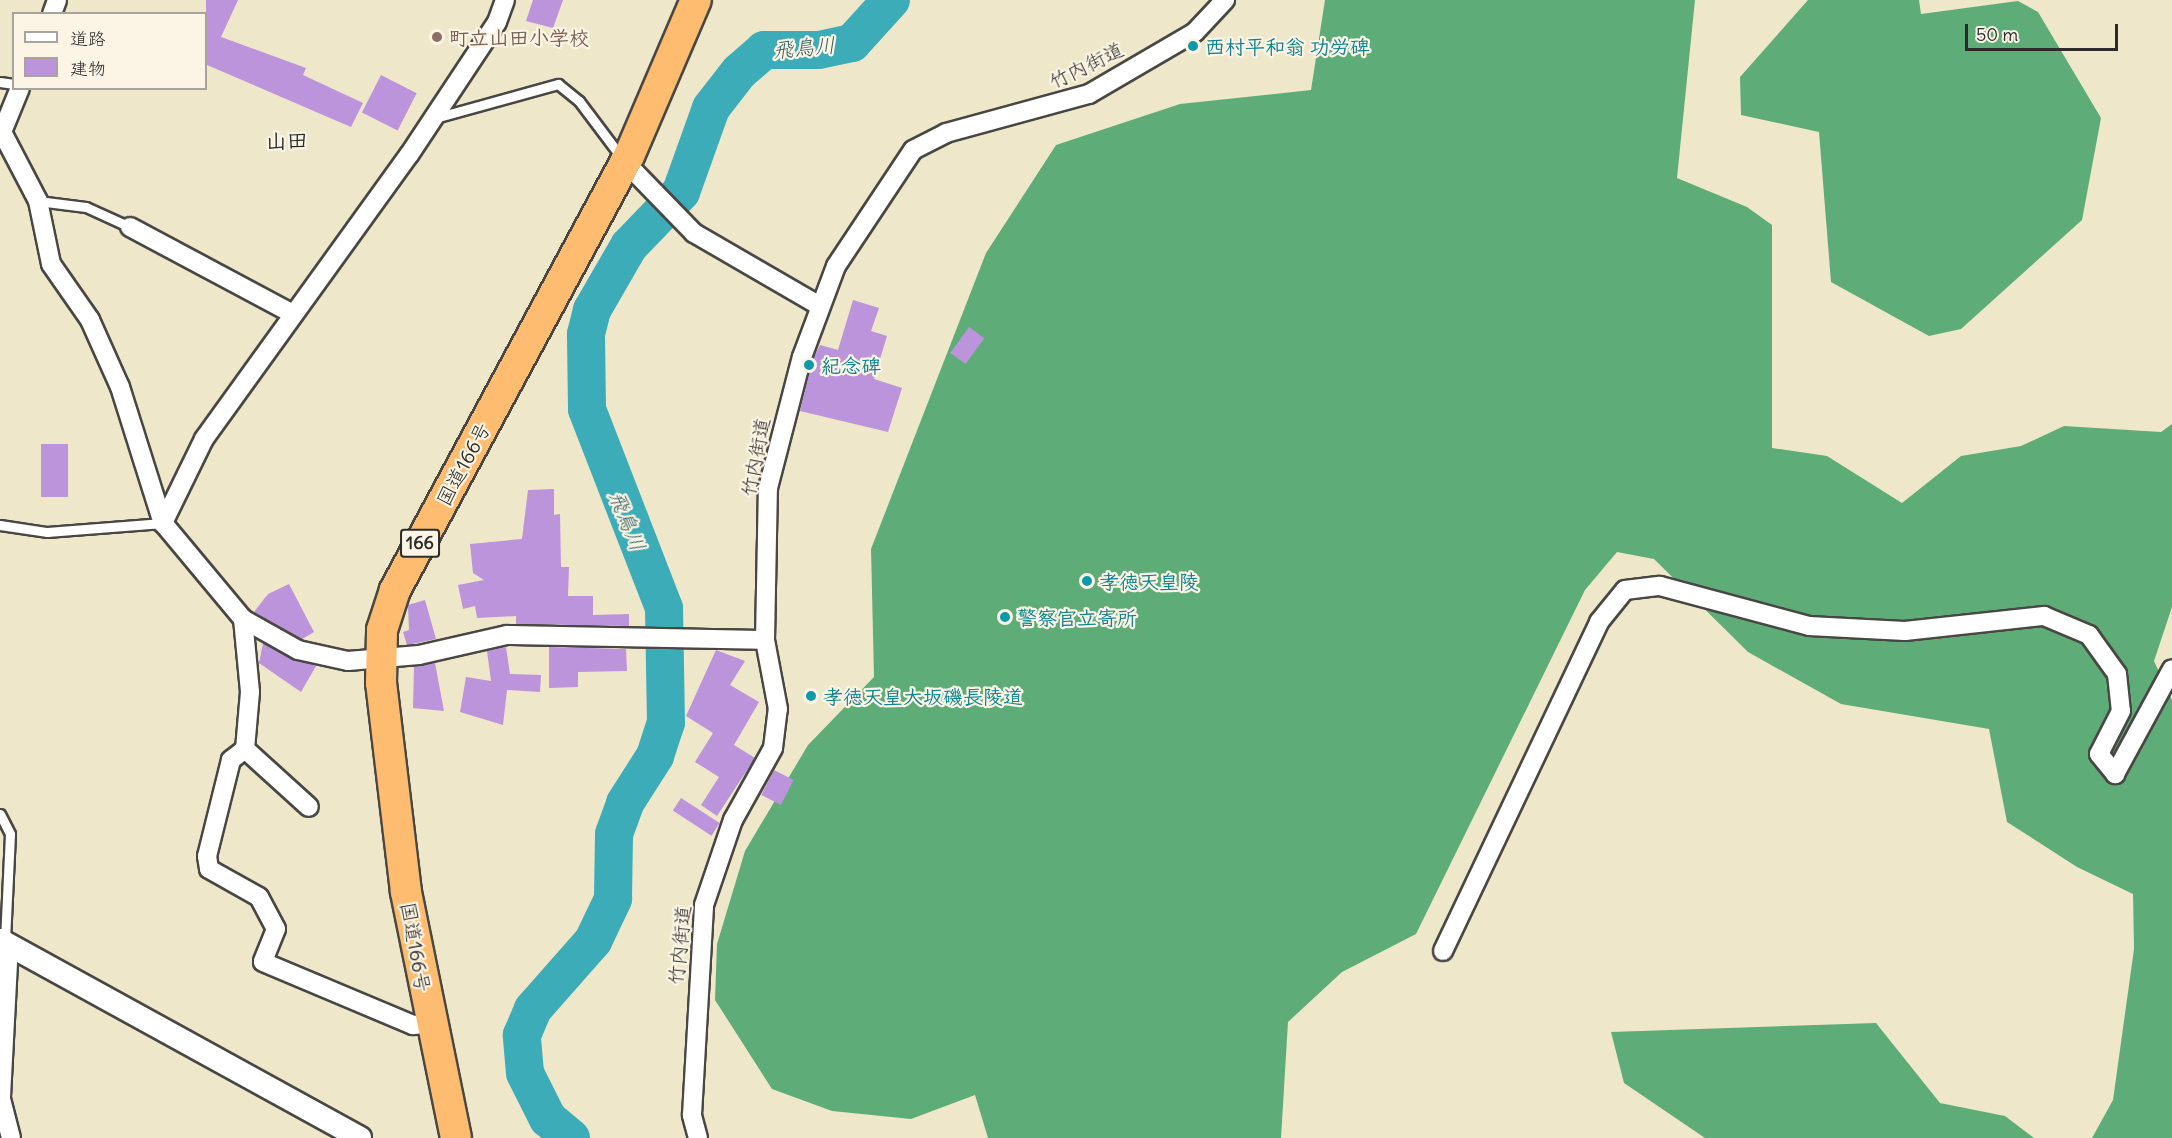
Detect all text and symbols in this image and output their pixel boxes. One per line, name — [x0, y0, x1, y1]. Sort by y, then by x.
legend — [12, 12, 207, 90]
scale bar — [1968, 12, 2121, 50]
text: 50 m — [1976, 23, 2018, 46]
place label: 町立山田小学校 — [449, 25, 589, 49]
text: 道路 — [70, 27, 106, 50]
marker: 町立山田小学校 — [430, 30, 444, 44]
water label: 飛鳥川 — [772, 33, 836, 63]
place label: 西村平和翁 功労碑 — [1205, 34, 1370, 58]
street label: 竹内街道 — [1045, 37, 1127, 93]
marker: 西村平和翁 功労碑 — [1186, 39, 1200, 53]
text: 建物 — [70, 57, 106, 80]
district label: 山田 — [266, 128, 308, 154]
place label: 紀念碑 — [821, 353, 881, 377]
marker: 紀念碑 — [802, 358, 816, 372]
street label: 竹内街道 — [736, 415, 774, 499]
street label: 国道166号 — [431, 418, 495, 510]
water label: 飛鳥川 — [604, 487, 650, 555]
road number: 166 — [399, 528, 441, 558]
place label: 孝徳天皇陵 — [1099, 569, 1199, 593]
marker: 孝徳天皇陵 — [1080, 574, 1094, 588]
place label: 警察官立寄所 — [1017, 605, 1137, 629]
marker: 警察官立寄所 — [998, 610, 1012, 624]
place label: 孝徳天皇大坂磯長陵道 — [823, 684, 1023, 708]
marker: 孝徳天皇大坂磯長陵道 — [804, 689, 818, 703]
street label: 国道166号 — [396, 900, 436, 994]
street label: 竹内街道 — [663, 904, 695, 986]

